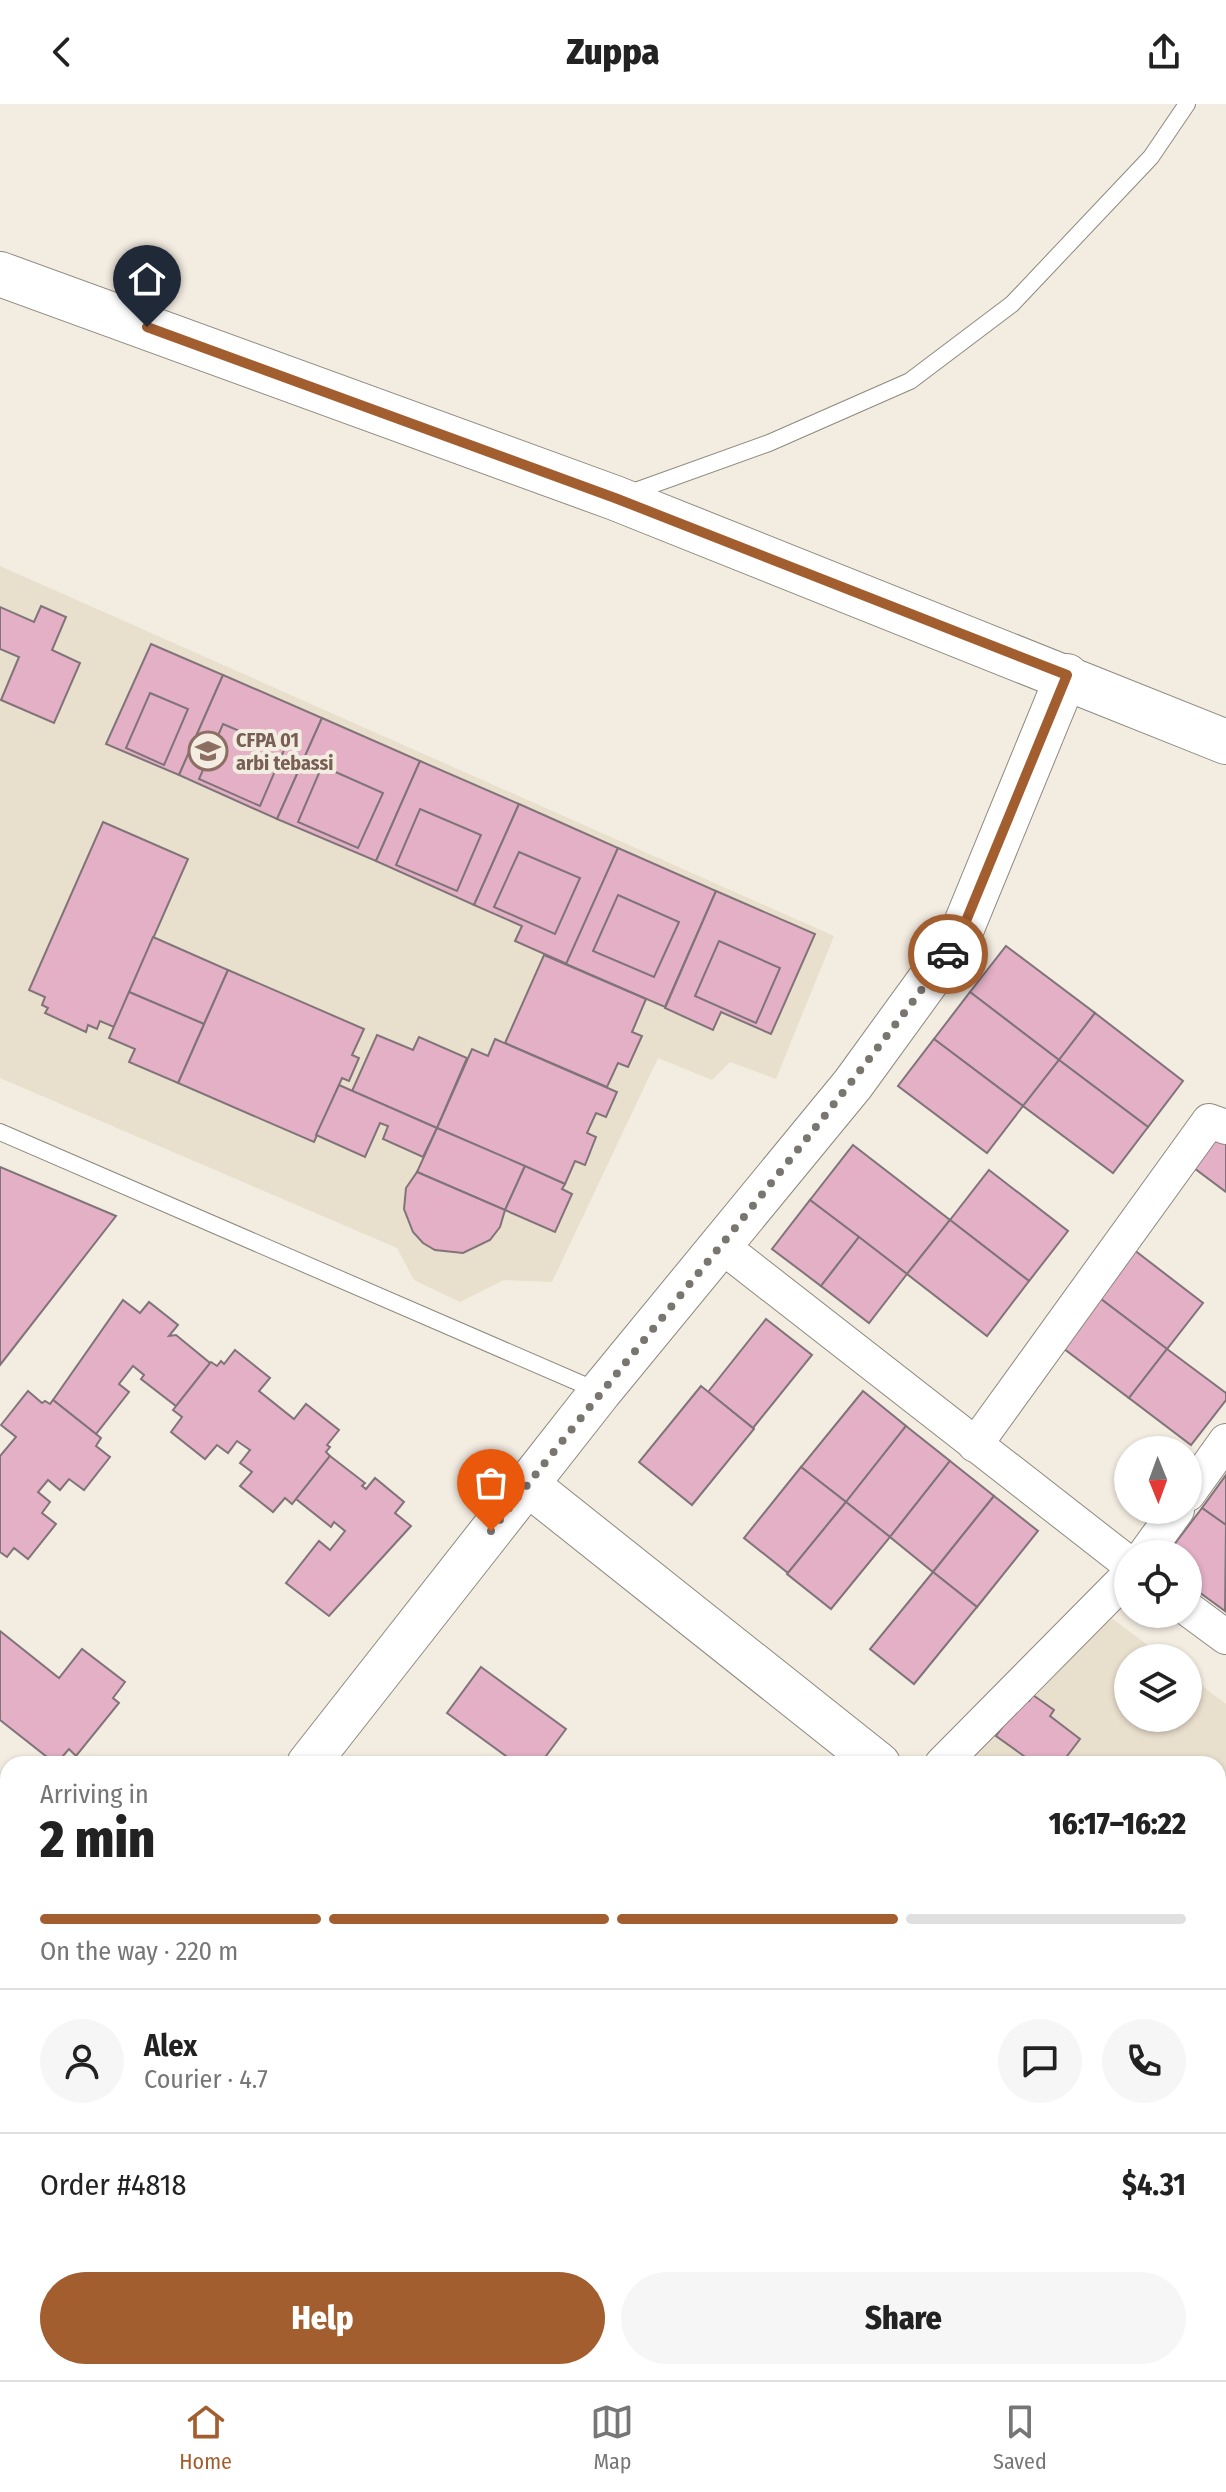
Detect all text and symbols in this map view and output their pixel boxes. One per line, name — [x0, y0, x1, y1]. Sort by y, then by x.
icon: back — [40, 30, 84, 74]
text: Zuppa — [567, 30, 659, 74]
icon: share — [1142, 30, 1186, 74]
pin — [113, 245, 181, 327]
icon: home — [125, 257, 169, 301]
place label: CFPA 01 arbi tebassi — [236, 728, 333, 775]
school or university icon: CFPA 01 arbi tebassi — [187, 730, 229, 772]
courier — [908, 914, 988, 994]
icon: car — [926, 932, 970, 976]
north arrow — [1114, 1436, 1202, 1524]
map controls — [1114, 1436, 1202, 1732]
pin — [457, 1449, 525, 1531]
icon: bag — [469, 1461, 513, 1505]
button: locate — [1114, 1540, 1202, 1628]
button: layers — [1114, 1644, 1202, 1732]
text: Arriving in — [40, 1779, 149, 1810]
text: 16:17–16:22 — [1049, 1806, 1186, 1842]
text: 2 min — [40, 1808, 155, 1871]
text: On the way · 220 m — [40, 1936, 238, 1967]
button: person — [40, 2019, 124, 2103]
button: chat — [998, 2019, 1082, 2103]
button: phone — [1102, 2019, 1186, 2103]
text: Alex — [144, 2028, 197, 2064]
text: Courier · 4.7 — [144, 2064, 268, 2095]
text: Order #4818 — [40, 2167, 187, 2203]
text: $4.31 — [1122, 2167, 1186, 2203]
button: Help — [40, 2272, 605, 2364]
button: Share — [621, 2272, 1186, 2364]
tab: Home — [179, 2400, 232, 2475]
tab: Map — [590, 2400, 634, 2475]
tab: Saved — [993, 2400, 1047, 2475]

